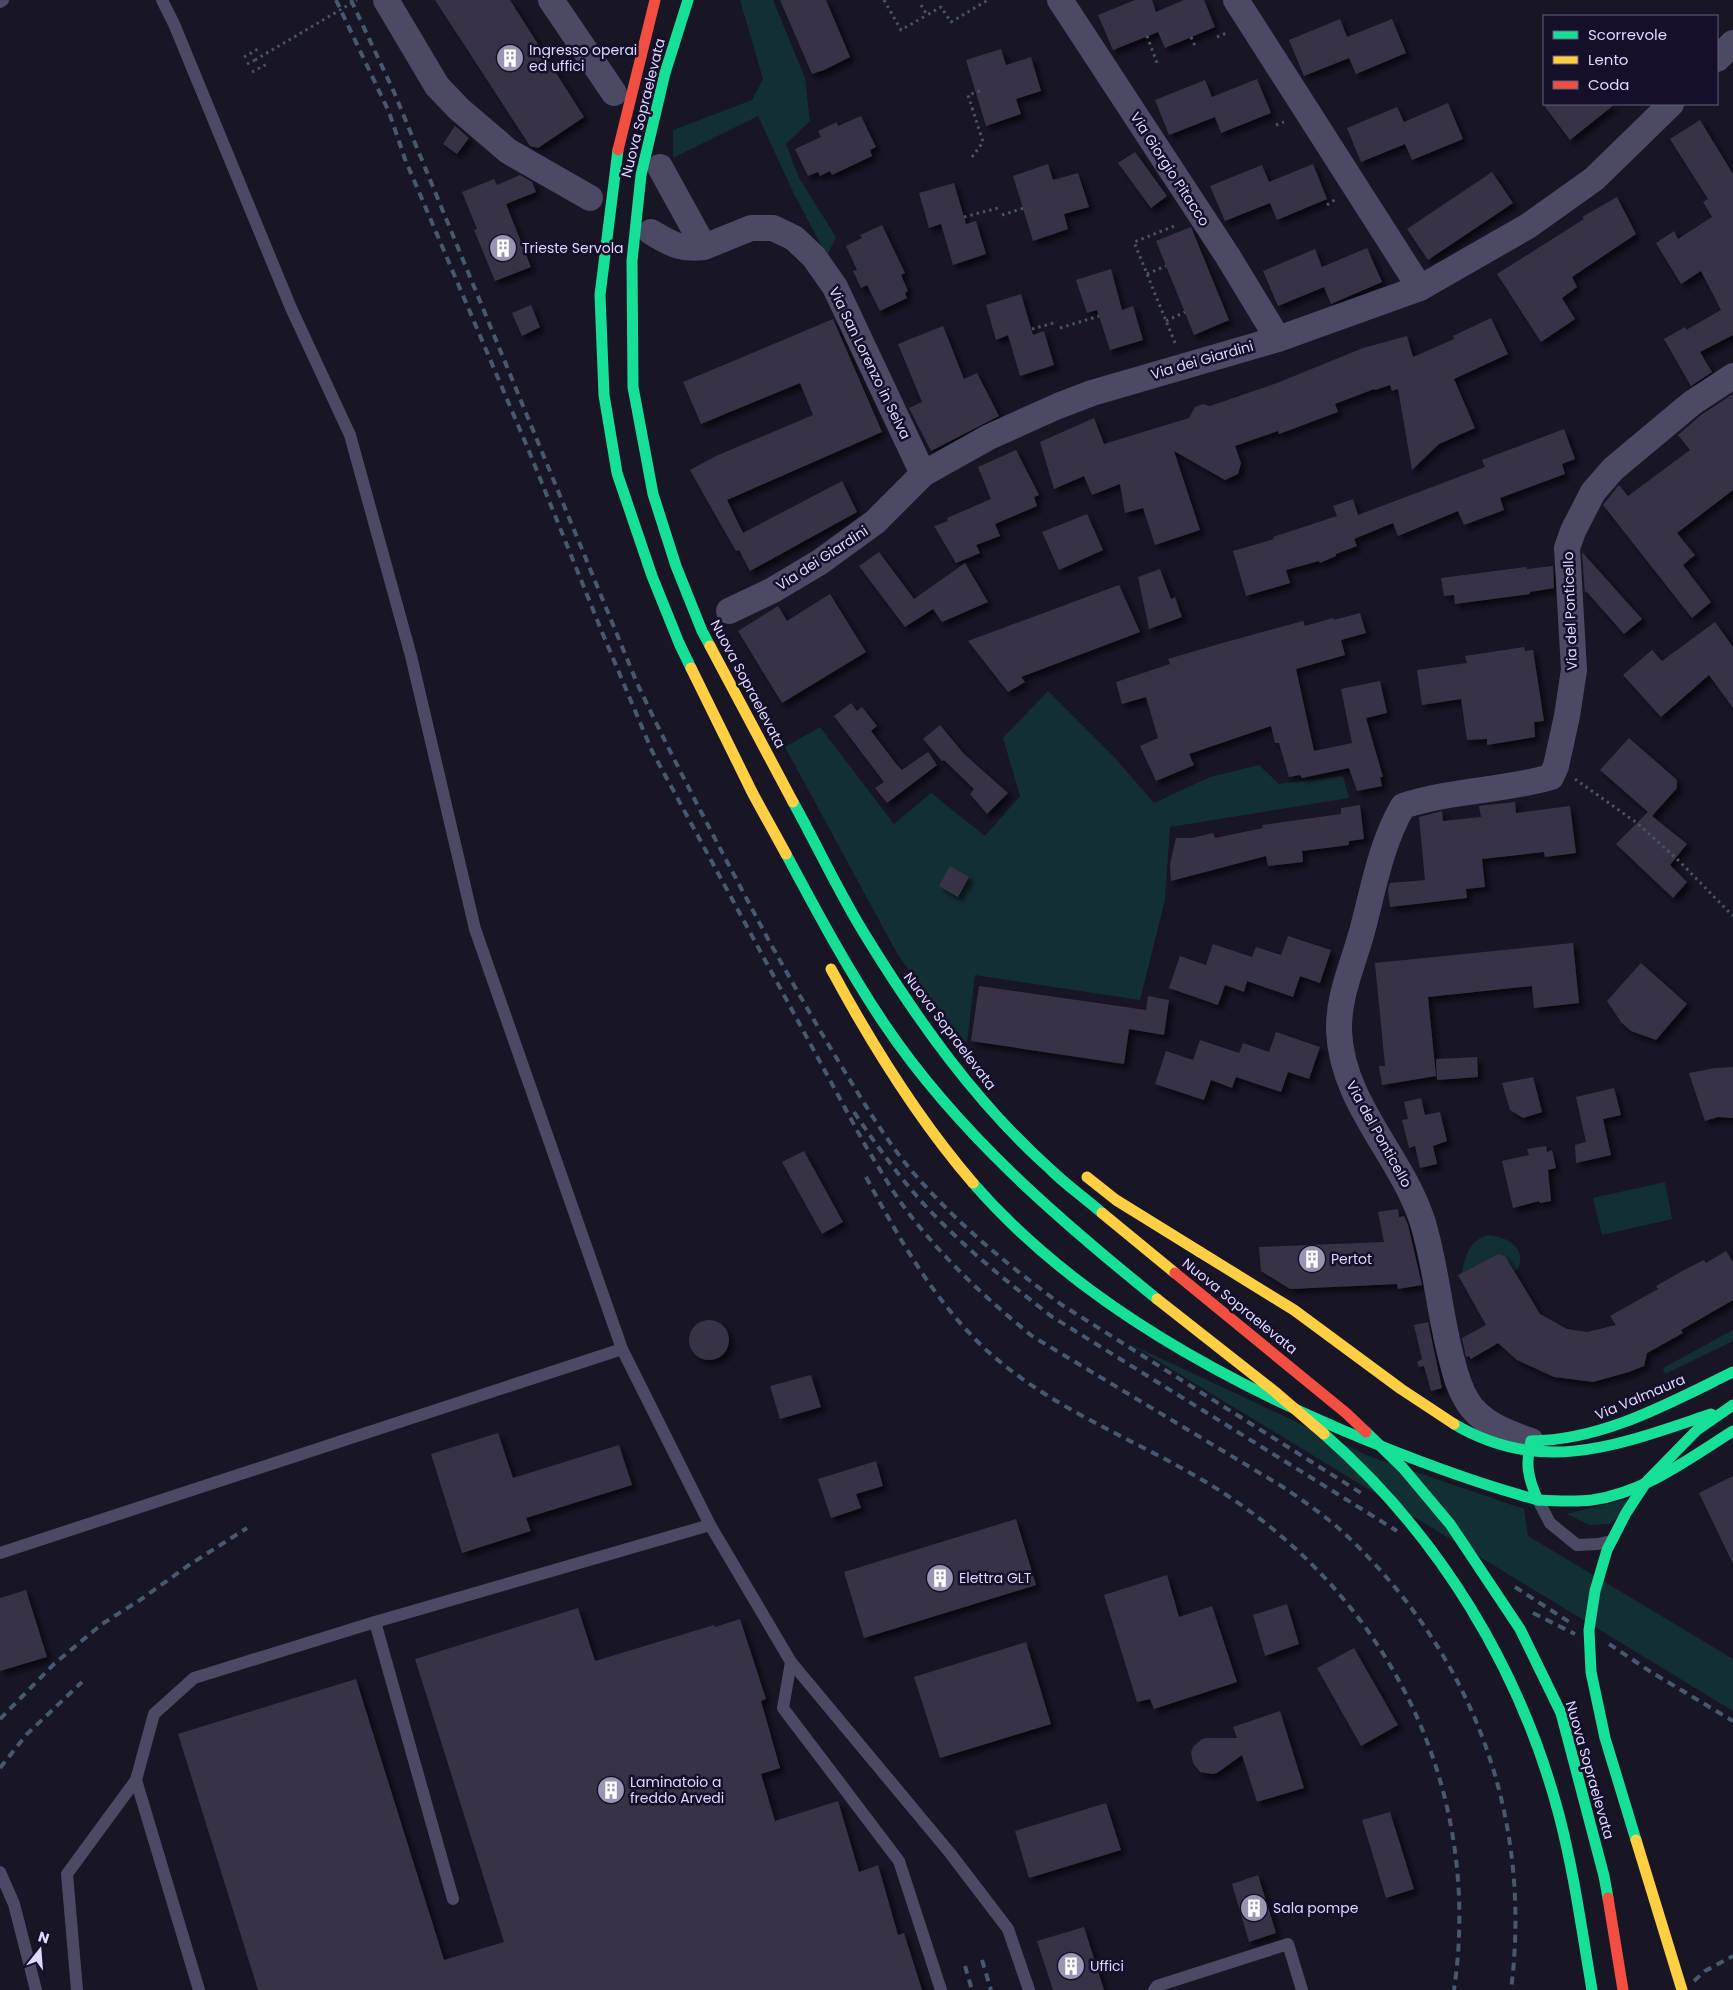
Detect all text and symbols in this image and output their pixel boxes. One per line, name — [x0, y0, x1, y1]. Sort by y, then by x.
legend — [1543, 15, 1718, 105]
text: Scorrevole — [1588, 24, 1667, 45]
street label: Nuova Sopraelevata — [616, 36, 670, 180]
place label: Ingresso operai ed uffici — [529, 40, 637, 76]
building icon: Ingresso operai ed uffici — [495, 43, 525, 73]
text: Lento — [1588, 49, 1628, 70]
text: Coda — [1588, 74, 1629, 95]
street label: Via Giorgio Pitacco — [1126, 108, 1214, 230]
building icon: Trieste Servola — [488, 233, 518, 263]
place label: Trieste Servola — [522, 238, 624, 258]
street label: Via San Lorenzo in Selva — [824, 283, 916, 443]
street label: Via dei Giardini — [1148, 336, 1256, 384]
street label: Via dei Giardini — [772, 521, 872, 595]
street label: Via del Ponticello — [1558, 551, 1582, 671]
street label: Nuova Sopraelevata — [706, 616, 790, 752]
street label: Nuova Sopraelevata — [899, 968, 1001, 1094]
street label: Via del Ponticello — [1341, 1077, 1417, 1191]
building icon: Pertot — [1297, 1244, 1327, 1274]
place label: Pertot — [1331, 1249, 1372, 1269]
street label: Nuova Sopraelevata — [1178, 1253, 1302, 1359]
street label: Via Valmaura — [1592, 1369, 1688, 1425]
building icon: Elettra GLT — [925, 1563, 955, 1593]
place label: Elettra GLT — [959, 1568, 1032, 1588]
street label: Nuova Sopraelevata — [1561, 1699, 1619, 1841]
place label: Laminatoio a freddo Arvedi — [630, 1772, 724, 1808]
building icon: Laminatoio a freddo Arvedi — [596, 1775, 626, 1805]
building icon: Sala pompe — [1239, 1893, 1269, 1923]
place label: Sala pompe — [1273, 1898, 1359, 1918]
north arrow — [15, 1925, 65, 1975]
text: N — [36, 1926, 52, 1949]
building icon: Uffici — [1056, 1951, 1086, 1981]
place label: Uffici — [1090, 1956, 1124, 1976]

